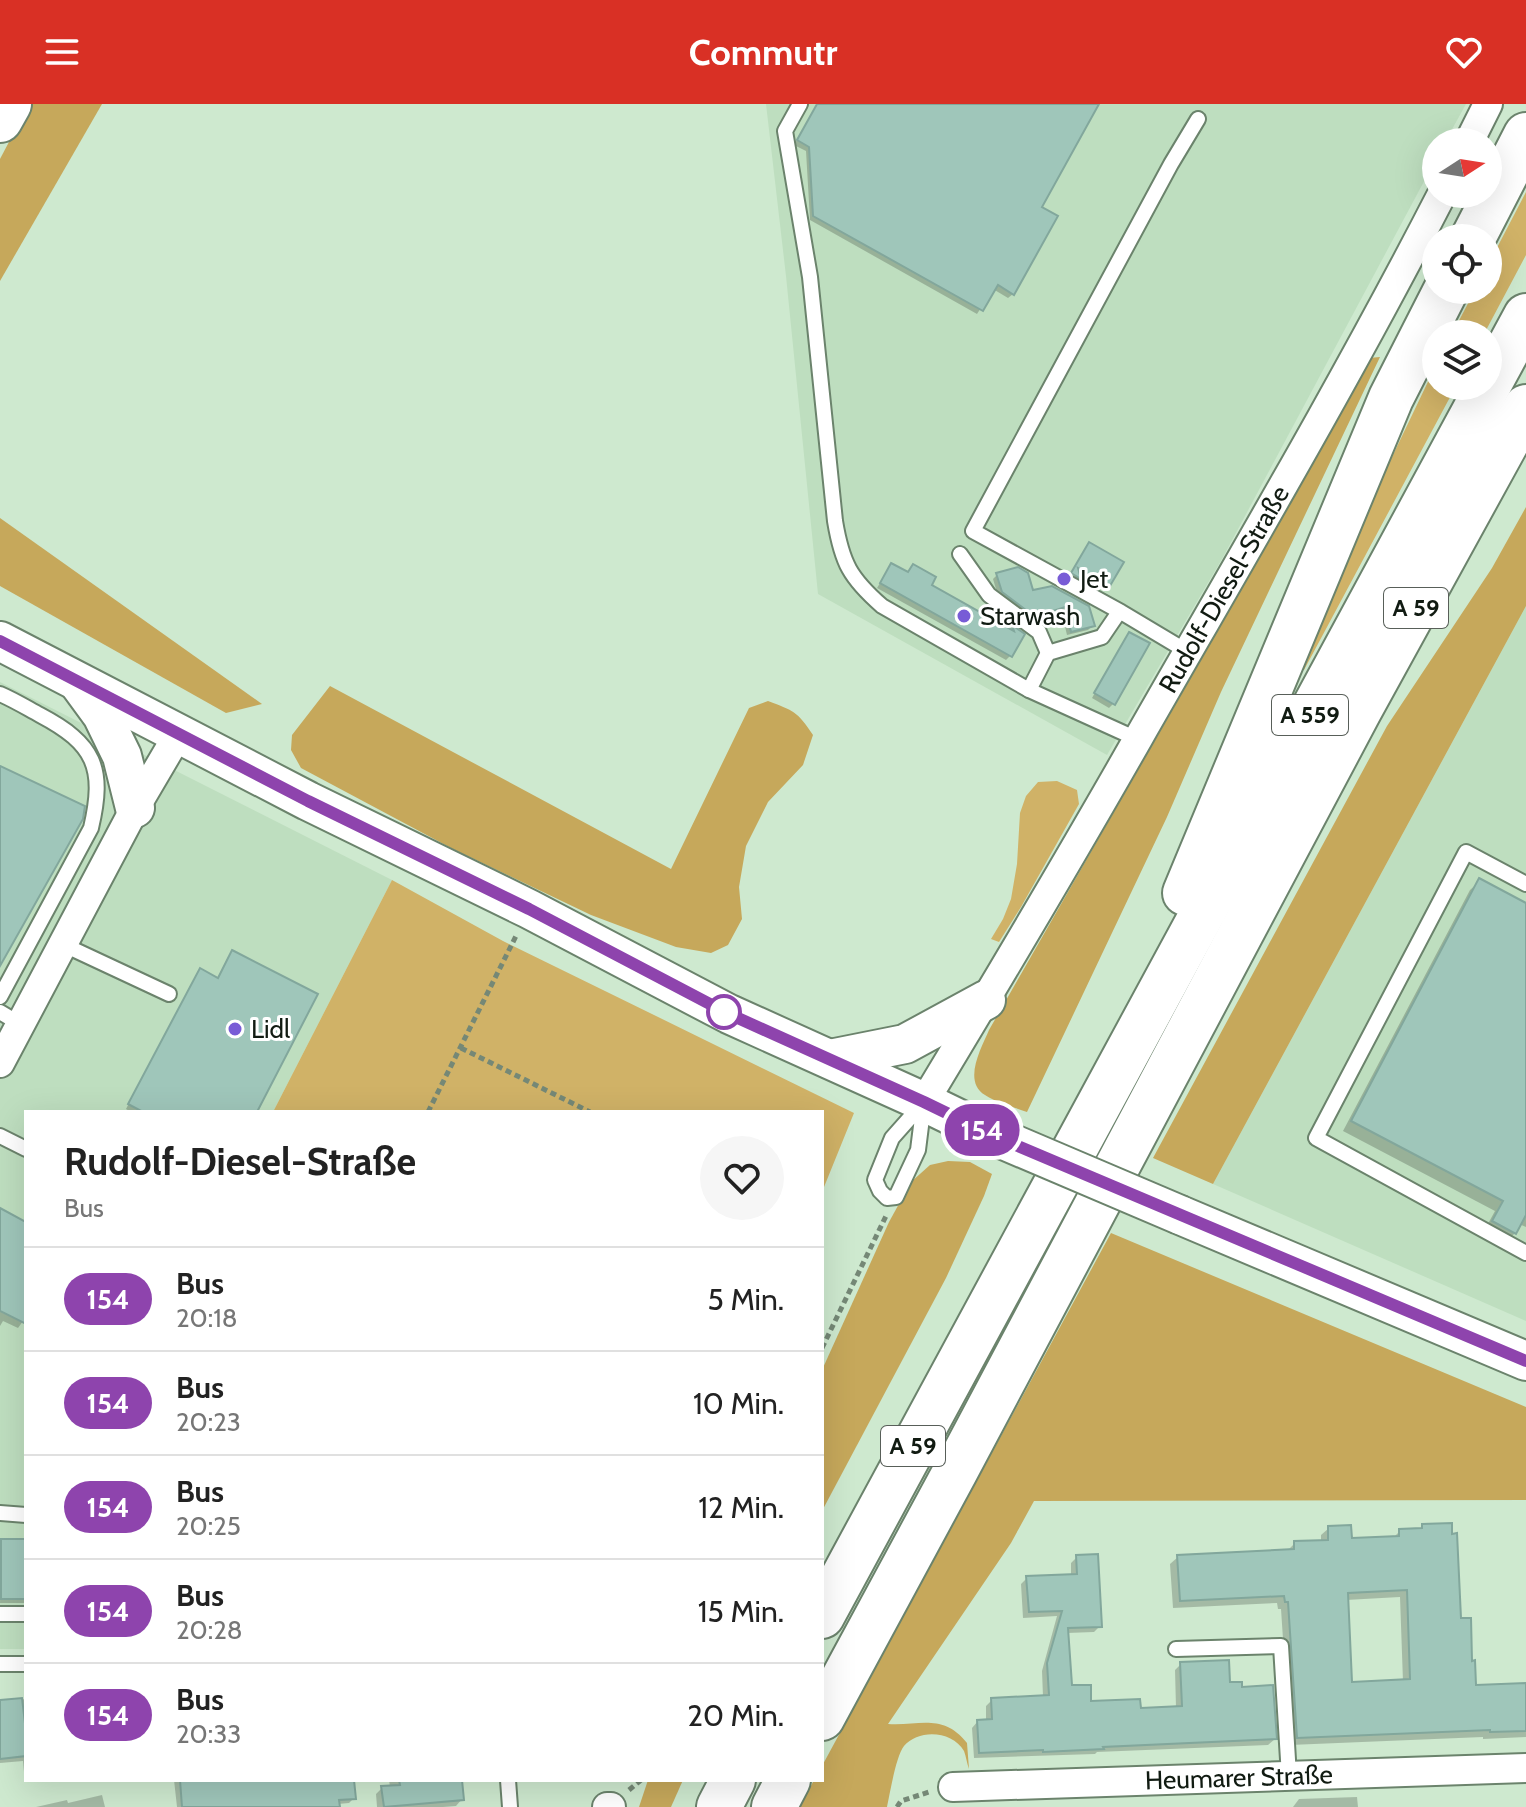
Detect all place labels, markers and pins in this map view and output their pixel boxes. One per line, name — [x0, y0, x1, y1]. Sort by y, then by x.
place label: Jet — [1079, 563, 1109, 595]
marker: Jet — [1055, 570, 1073, 588]
place label: Starwash — [980, 600, 1080, 632]
marker: Starwash — [955, 607, 973, 625]
unlabelled marker — [707, 995, 741, 1029]
place label: Lidl — [251, 1013, 290, 1045]
marker: Lidl — [226, 1020, 244, 1038]

